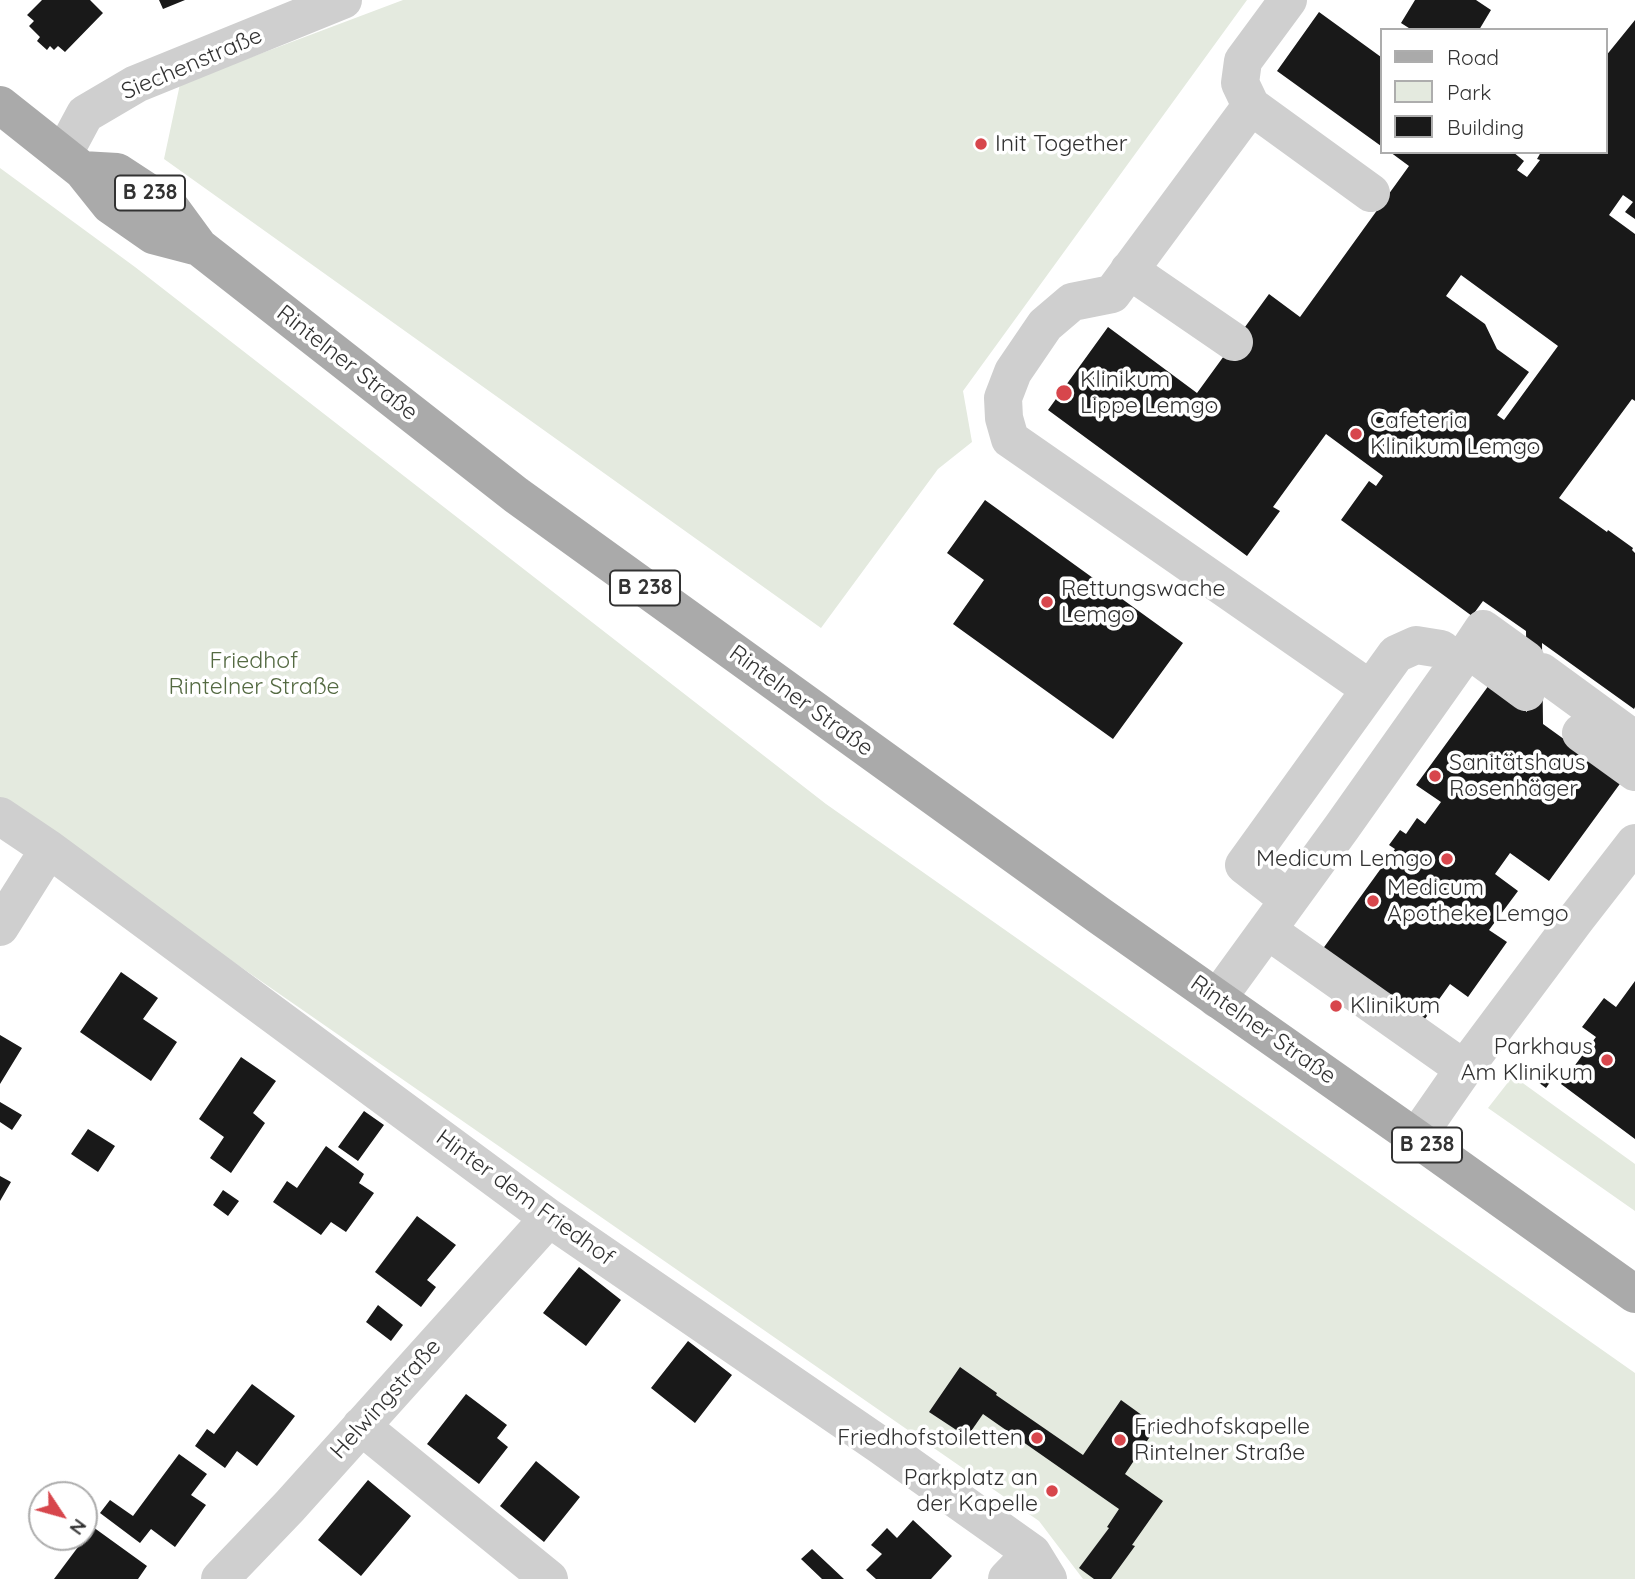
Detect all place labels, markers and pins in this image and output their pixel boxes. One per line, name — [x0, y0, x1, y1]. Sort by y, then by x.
place label: Init Together — [995, 130, 1128, 158]
marker: Init Together — [973, 136, 989, 152]
place label: Klinikum Lippe Lemgo — [1080, 366, 1218, 420]
marker: Klinikum Lippe Lemgo — [1054, 383, 1074, 403]
place label: Cafeteria Klinikum Lemgo — [1370, 407, 1540, 461]
marker: Cafeteria Klinikum Lemgo — [1348, 426, 1364, 442]
place label: Rettungswache Lemgo — [1061, 575, 1225, 629]
marker: Rettungswache Lemgo — [1039, 594, 1055, 610]
place label: Sanitätshaus Rosenhäger — [1449, 749, 1586, 803]
marker: Sanitätshaus Rosenhäger — [1427, 768, 1443, 784]
place label: Medicum Lemgo — [1256, 845, 1433, 873]
marker: Medicum Lemgo — [1439, 851, 1455, 867]
place label: Medicum Apotheke Lemgo — [1387, 874, 1569, 928]
marker: Medicum Apotheke Lemgo — [1365, 893, 1381, 909]
place label: Klinikum — [1350, 992, 1440, 1020]
marker: Klinikum — [1328, 998, 1344, 1014]
place label: Parkhaus Am Klinikum — [1461, 1033, 1593, 1087]
marker: Parkhaus Am Klinikum — [1599, 1052, 1615, 1068]
place label: Friedhofskapelle Rintelner Straße — [1134, 1413, 1310, 1467]
place label: Friedhofstoiletten — [837, 1424, 1023, 1452]
marker: Friedhofstoiletten — [1029, 1430, 1045, 1446]
marker: Friedhofskapelle Rintelner Straße — [1112, 1432, 1128, 1448]
place label: Parkplatz an der Kapelle — [904, 1464, 1038, 1518]
marker: Parkplatz an der Kapelle — [1044, 1483, 1060, 1499]

